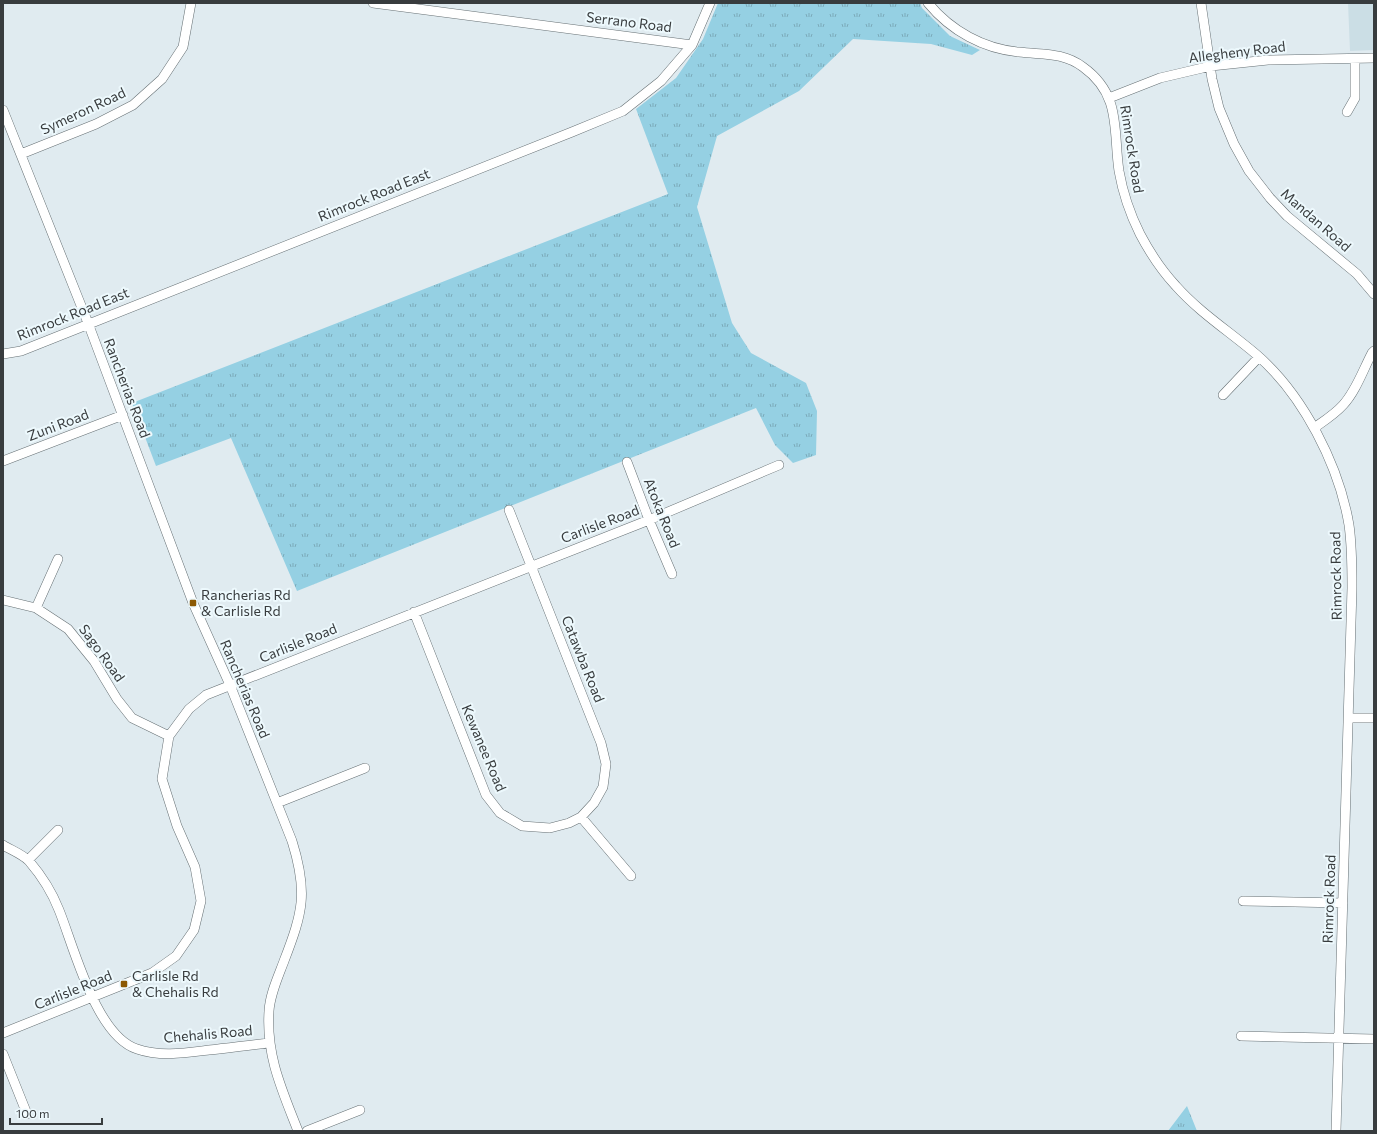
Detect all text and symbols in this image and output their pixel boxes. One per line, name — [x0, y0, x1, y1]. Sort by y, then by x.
street label: Serrano Road — [585, 8, 673, 35]
street label: Allegheny Road — [1187, 37, 1286, 66]
street label: Symeron Road — [38, 83, 128, 138]
street label: Rimrock Road — [1117, 104, 1148, 194]
street label: Rimrock Road East — [315, 164, 432, 225]
street label: Mandan Road — [1278, 185, 1355, 255]
street label: Rimrock Road East — [14, 283, 131, 344]
street label: Rancherias Road — [101, 336, 154, 440]
street label: Zuni Road — [25, 405, 91, 444]
street label: Atoka Road — [641, 476, 684, 550]
street label: Carlisle Road — [558, 501, 641, 546]
street label: Rimrock Road — [1326, 531, 1345, 621]
place label: Rancherias Rd & Carlisle Rd — [201, 586, 291, 619]
marker: Rancherias Rd & Carlisle Rd — [188, 598, 198, 608]
street label: Catawba Road — [558, 613, 609, 705]
street label: Carlisle Road — [256, 619, 339, 666]
street label: Sago Road — [76, 621, 129, 685]
street label: Rancherias Road — [217, 637, 274, 741]
street label: Kewanee Road — [459, 702, 510, 794]
street label: Rimrock Road — [1318, 854, 1339, 944]
street label: Carlisle Road — [31, 966, 114, 1013]
place label: Carlisle Rd & Chehalis Rd — [132, 967, 219, 1000]
marker: Carlisle Rd & Chehalis Rd — [119, 979, 129, 989]
street label: Chehalis Road — [163, 1021, 253, 1046]
scale bar — [10, 1100, 102, 1126]
text: 100 m — [16, 1106, 50, 1120]

